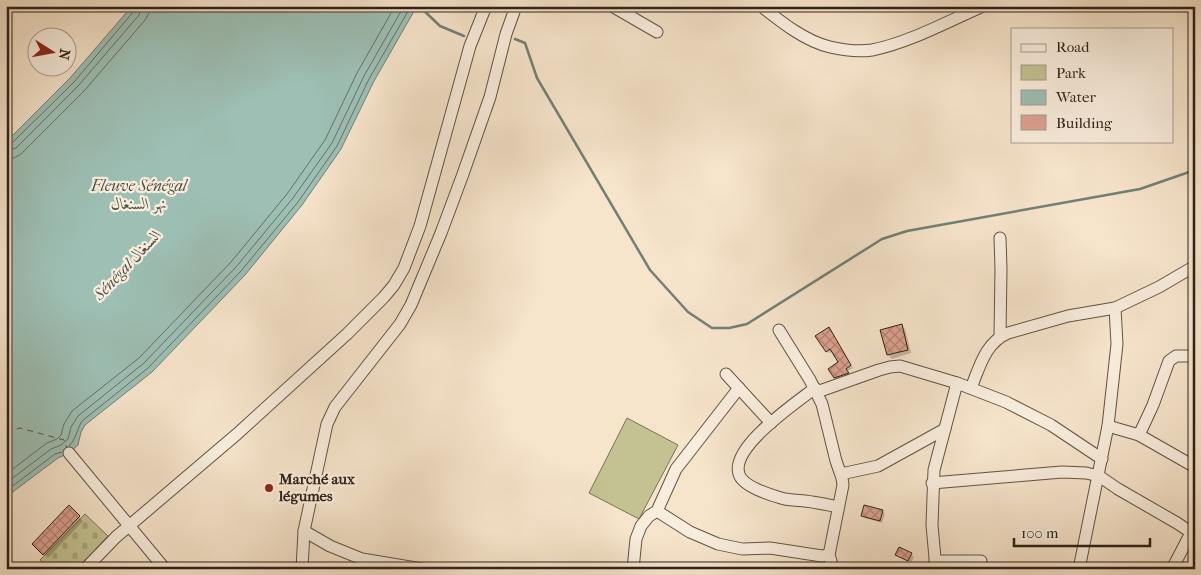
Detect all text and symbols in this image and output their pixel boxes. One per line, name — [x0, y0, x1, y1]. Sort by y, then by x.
north arrow — [28, 28, 78, 78]
legend — [1011, 28, 1174, 142]
text: Road — [1056, 38, 1090, 56]
text: N — [55, 48, 74, 62]
text: Park — [1056, 64, 1086, 82]
text: Water — [1055, 88, 1096, 106]
text: Building — [1056, 114, 1113, 132]
water label: Fleuve Sénégal نهر السنغال — [90, 176, 189, 214]
water label: Sénégal السنغال — [89, 225, 165, 305]
place label: Marché aux légumes — [278, 470, 355, 505]
marker: Marché aux légumes — [263, 482, 275, 494]
scale bar — [1014, 515, 1150, 547]
text: 100 m — [1021, 524, 1059, 542]

